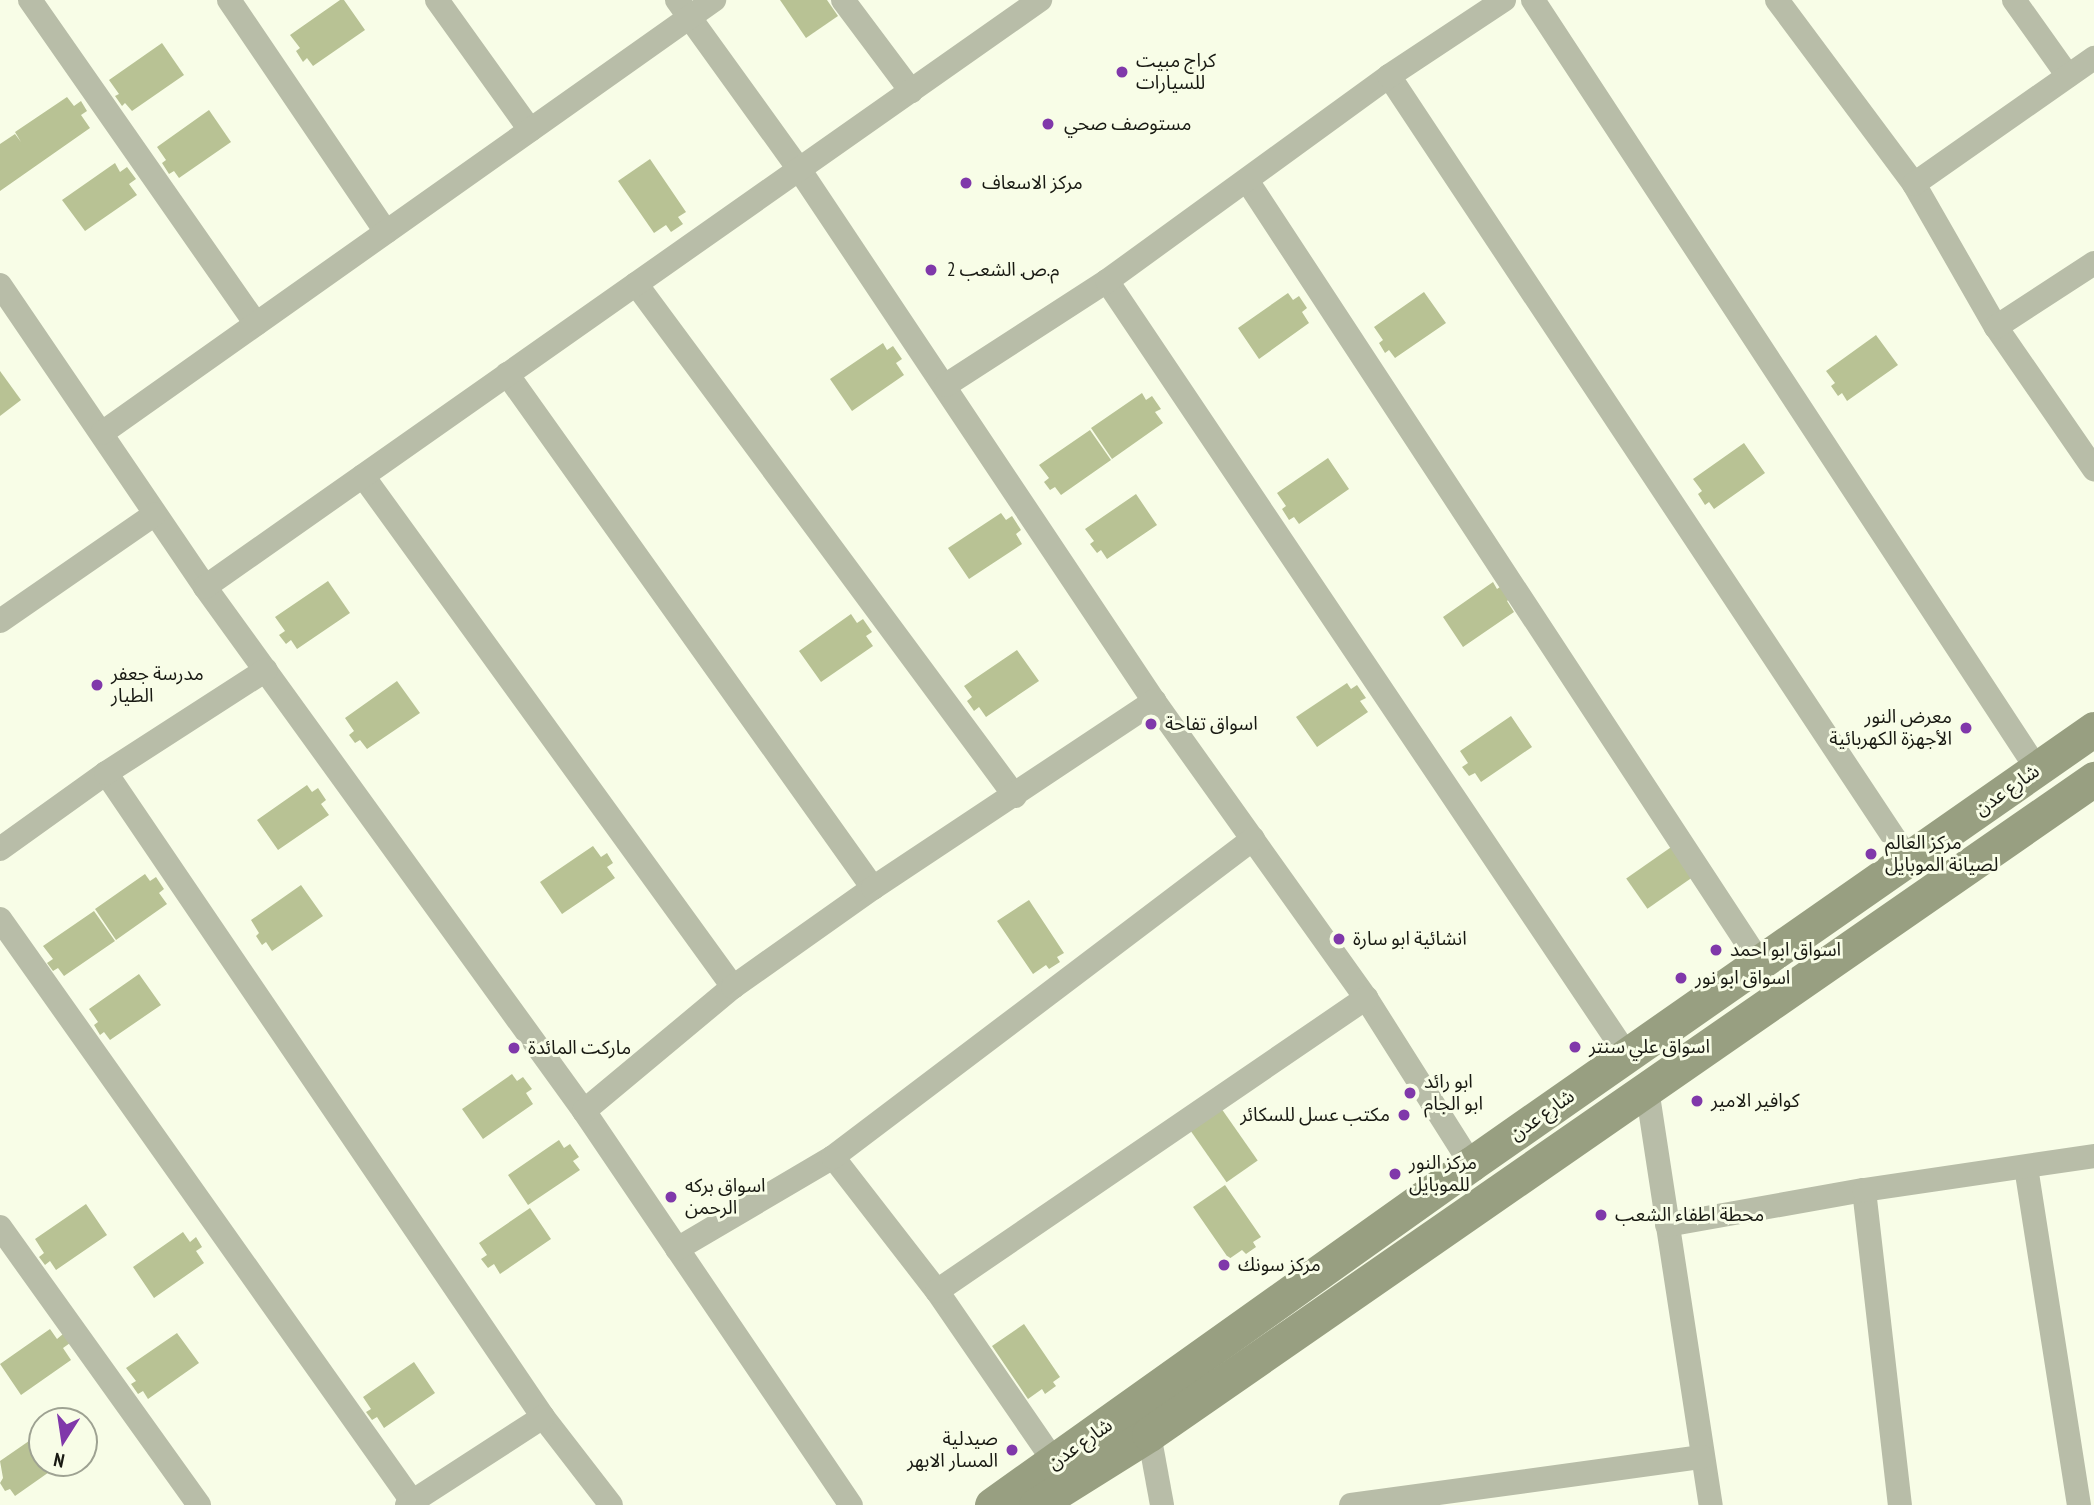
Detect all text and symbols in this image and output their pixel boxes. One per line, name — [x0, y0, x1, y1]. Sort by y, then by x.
place label: كراج مبيت للسيارات — [1136, 50, 1216, 94]
marker: كراج مبيت للسيارات — [1114, 64, 1130, 80]
place label: مستوصف صحي — [1064, 113, 1191, 135]
marker: مستوصف صحي — [1038, 114, 1058, 134]
place label: مركز الاسعاف — [982, 172, 1083, 194]
marker: مركز الاسعاف — [956, 173, 976, 193]
place label: م.ص. الشعب 2 — [947, 259, 1061, 281]
marker: م.ص. الشعب 2 — [921, 260, 941, 280]
place label: مدرسة جعفر الطيار — [111, 663, 204, 707]
marker: مدرسة جعفر الطيار — [89, 677, 105, 693]
place label: معرض النور الأجهزة الكهربائية — [1829, 706, 1952, 750]
place label: اسواق تفاحة — [1165, 713, 1258, 735]
marker: اسواق تفاحة — [1143, 716, 1159, 732]
marker: معرض النور الأجهزة الكهربائية — [1958, 720, 1974, 736]
street label: شارع عدن — [1970, 760, 2044, 820]
place label: مركز العالم لصيانة الموبايل — [1885, 832, 1999, 876]
marker: مركز العالم لصيانة الموبايل — [1863, 846, 1879, 862]
place label: انشائية ابو سارة — [1353, 928, 1467, 950]
marker: انشائية ابو سارة — [1331, 931, 1347, 947]
place label: اسواق ابو احمد — [1730, 939, 1841, 961]
marker: اسواق ابو احمد — [1708, 942, 1724, 958]
place label: اسواق ابو نور — [1695, 967, 1790, 989]
marker: اسواق ابو نور — [1673, 970, 1689, 986]
place label: اسواق علي سنتر — [1589, 1036, 1710, 1058]
place label: ماركت المائدة — [528, 1037, 631, 1059]
marker: اسواق علي سنتر — [1567, 1039, 1583, 1055]
marker: ماركت المائدة — [506, 1040, 522, 1056]
place label: ابو رائد ابو الجام — [1424, 1071, 1483, 1115]
marker: ابو رائد ابو الجام — [1402, 1085, 1418, 1101]
street label: شارع عدن — [1505, 1085, 1579, 1145]
place label: كوافير الامير — [1711, 1090, 1800, 1112]
marker: كوافير الامير — [1689, 1093, 1705, 1109]
place label: مكتب عسل للسكائر — [1240, 1104, 1390, 1126]
marker: مكتب عسل للسكائر — [1396, 1107, 1412, 1123]
place label: مركز النور للموبايل — [1409, 1152, 1477, 1196]
marker: مركز النور للموبايل — [1387, 1166, 1403, 1182]
place label: اسواق بركه الرحمن — [685, 1175, 766, 1219]
marker: اسواق بركه الرحمن — [663, 1189, 679, 1205]
place label: محطة اطفاء الشعب — [1615, 1204, 1764, 1226]
marker: محطة اطفاء الشعب — [1593, 1207, 1609, 1223]
place label: مركز سونك — [1238, 1254, 1321, 1276]
marker: مركز سونك — [1216, 1257, 1232, 1273]
north arrow — [28, 1407, 98, 1477]
street label: شارع عدن — [1043, 1414, 1117, 1474]
place label: صيدلية المسار الابهر — [907, 1428, 998, 1472]
marker: صيدلية المسار الابهر — [1004, 1442, 1020, 1458]
text: N — [52, 1448, 67, 1473]

